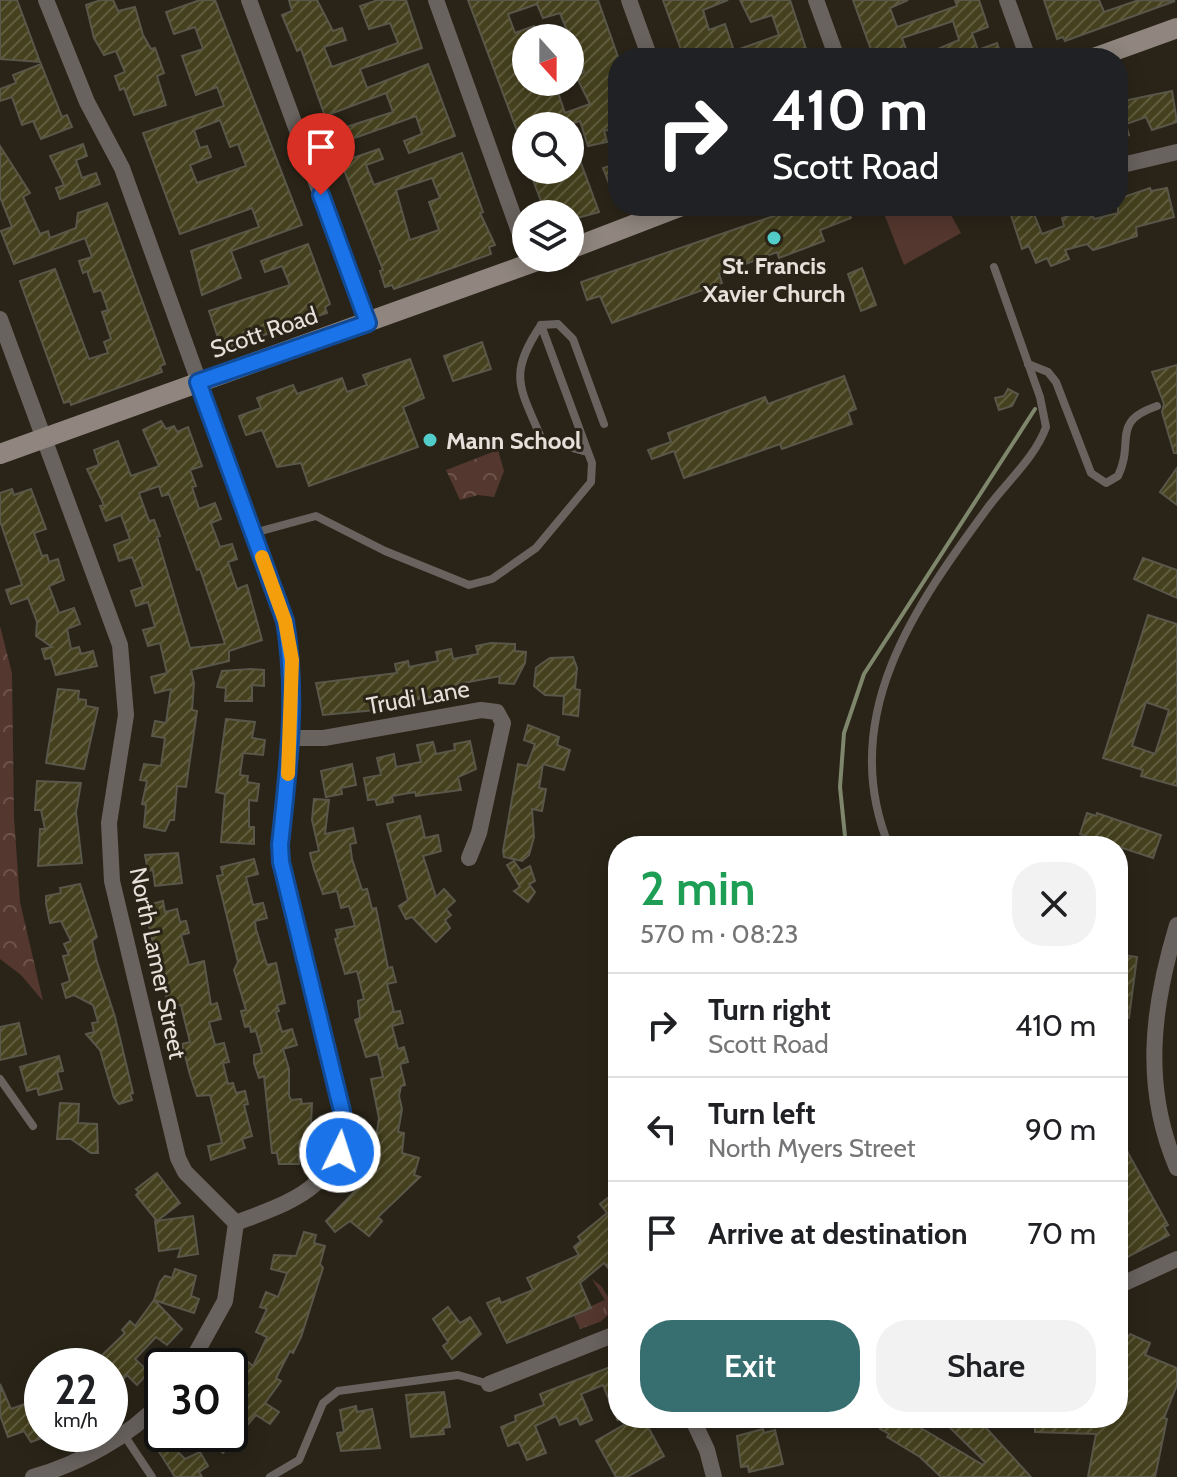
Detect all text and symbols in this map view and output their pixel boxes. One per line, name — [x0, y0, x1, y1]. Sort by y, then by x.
north arrow — [512, 24, 584, 96]
map controls — [512, 24, 584, 272]
text: 410 m — [772, 76, 928, 144]
icon: right — [640, 80, 744, 184]
button: search — [512, 112, 584, 184]
pin — [287, 113, 355, 195]
icon: arrive — [299, 125, 343, 169]
text: Scott Road — [772, 144, 939, 188]
button: layers — [512, 200, 584, 272]
marker: St. Francis Xavier Church — [765, 229, 783, 247]
place label: St. Francis Xavier Church — [702, 251, 845, 308]
street label: Scott Road — [207, 300, 321, 364]
place label: Mann School — [446, 426, 581, 455]
marker: Mann School — [421, 431, 439, 449]
street label: Trudi Lane — [364, 674, 472, 720]
text: 2 min — [640, 859, 756, 917]
button: close — [1012, 862, 1096, 946]
street label: North Lamer Street — [124, 864, 192, 1062]
text: 570 m · 08:23 — [640, 918, 799, 950]
text: Turn right — [708, 991, 831, 1028]
icon: right — [640, 1003, 684, 1047]
text: 410 m — [1015, 1007, 1096, 1044]
text: Scott Road — [708, 1028, 829, 1060]
text: Turn left — [708, 1095, 816, 1132]
icon: left — [640, 1107, 684, 1151]
position arrow — [298, 1110, 382, 1194]
text: 90 m — [1025, 1111, 1096, 1148]
text: North Myers Street — [708, 1132, 916, 1164]
icon: arrive — [640, 1211, 684, 1255]
text: Arrive at destination — [708, 1215, 968, 1252]
text: 70 m — [1027, 1215, 1096, 1252]
button: Exit — [640, 1320, 860, 1412]
button: Share — [876, 1320, 1096, 1412]
speed limit sign: 30 — [144, 1348, 248, 1452]
text: 22 — [55, 1365, 97, 1414]
text: km/h — [54, 1408, 98, 1432]

